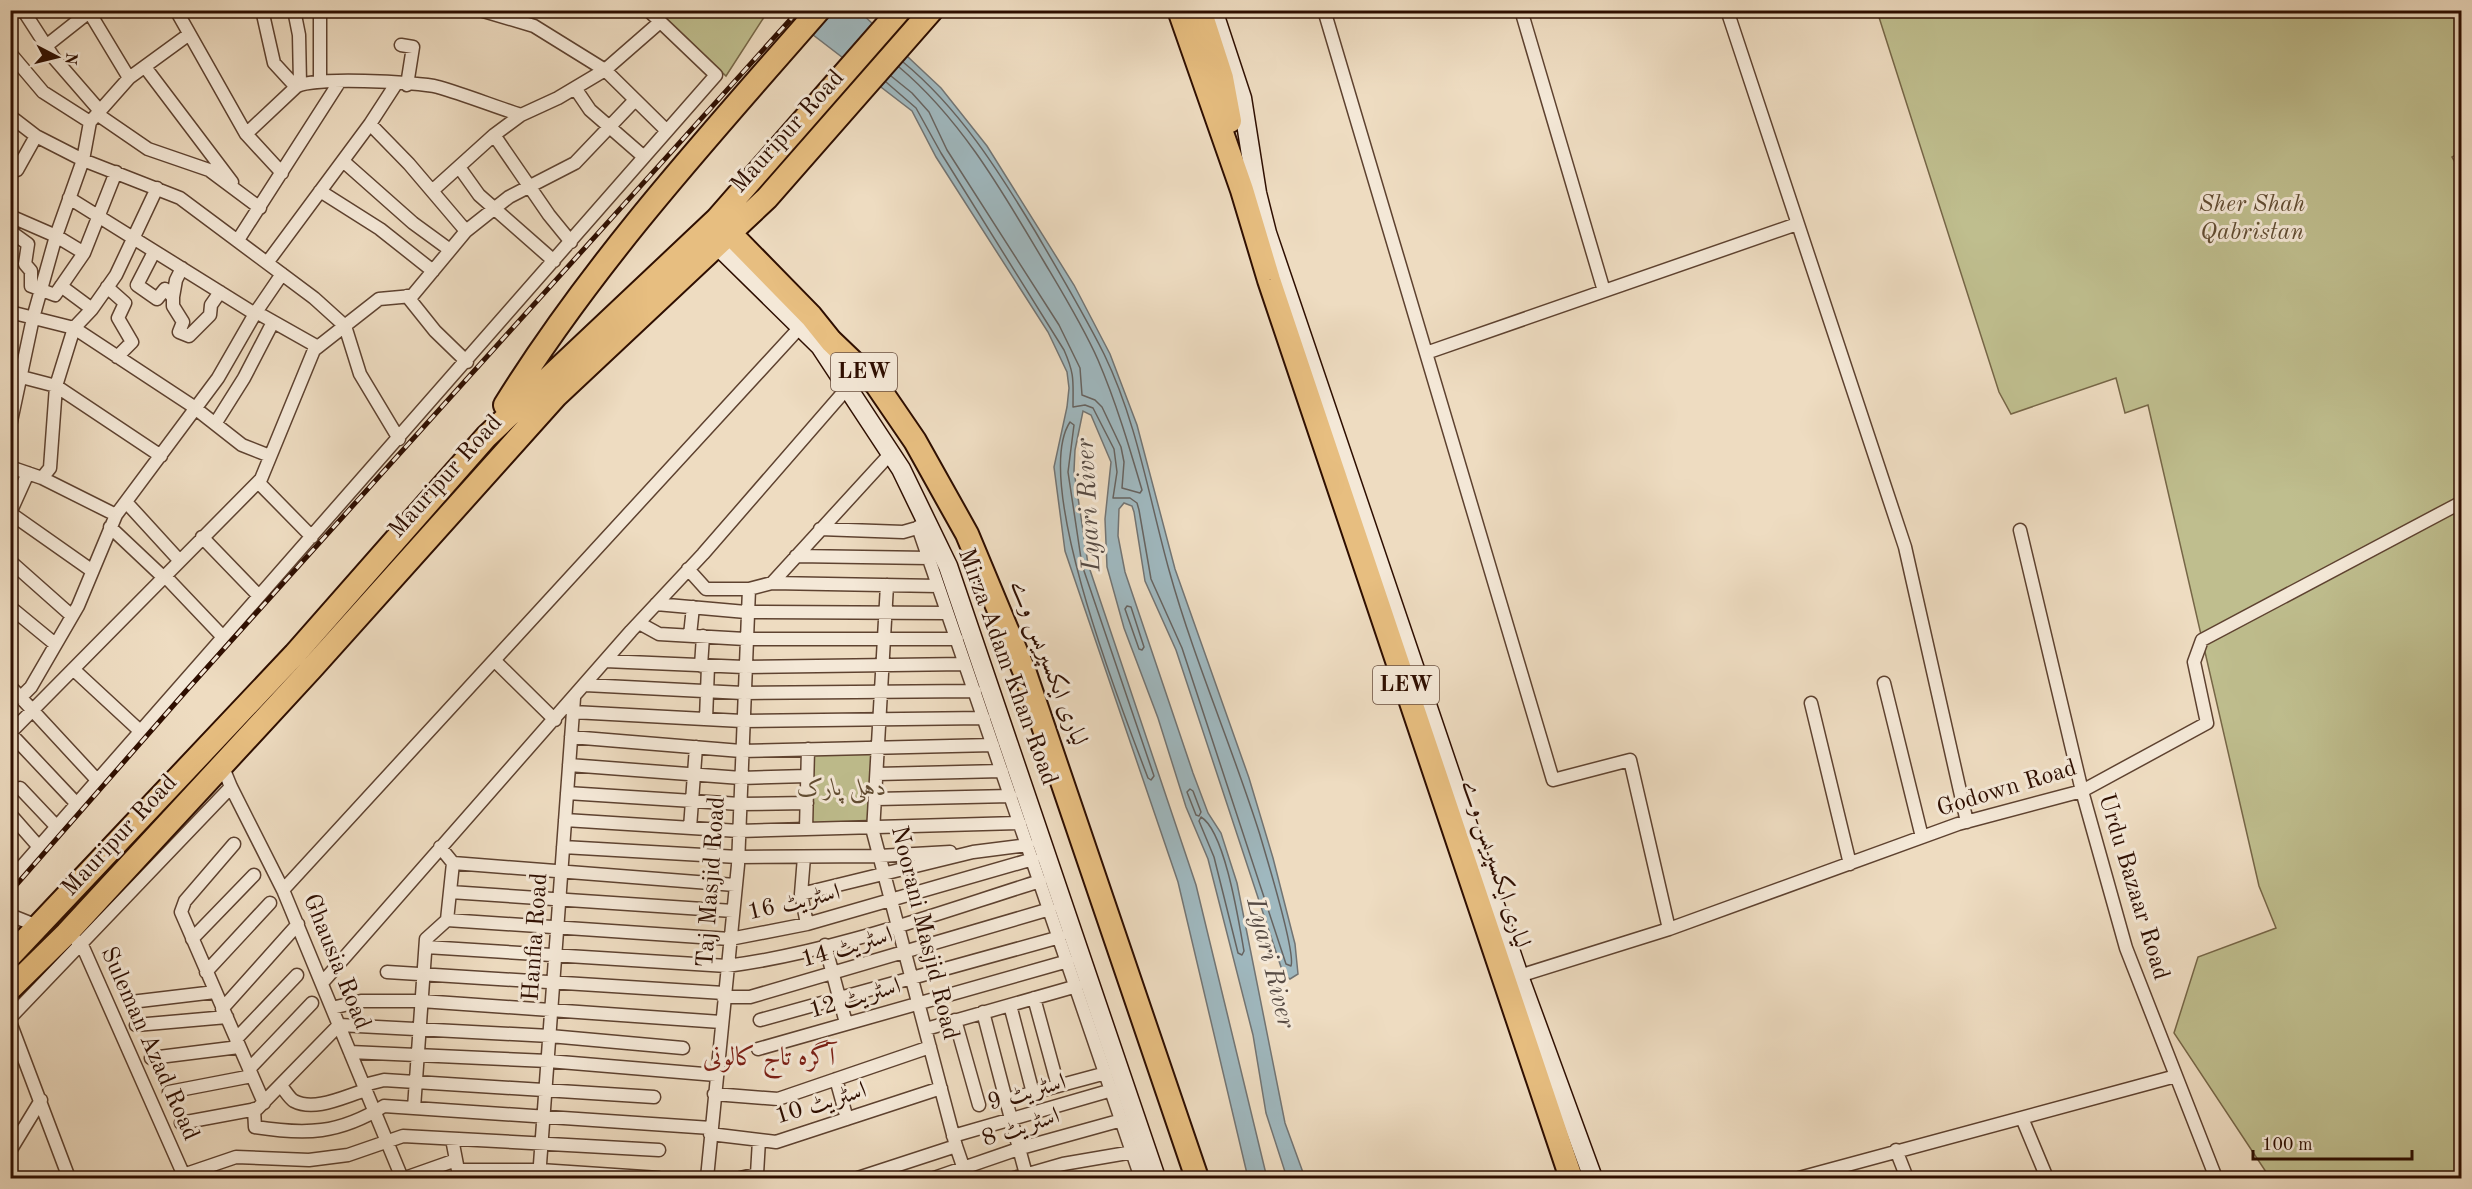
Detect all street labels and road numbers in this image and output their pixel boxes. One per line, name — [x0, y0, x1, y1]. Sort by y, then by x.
street label: Mauripur Road — [727, 66, 849, 198]
road number: LEW — [831, 353, 897, 391]
street label: Mauripur Road — [385, 411, 507, 543]
street label: Mirza Adam Khan Road — [953, 545, 1061, 789]
street label: لیاری ایکسپریس وے — [1004, 576, 1092, 750]
road number: LEW — [1373, 666, 1439, 704]
street label: Godown Road — [1934, 756, 2080, 822]
street label: Mauripur Road — [58, 771, 182, 901]
street label: لیاری ایکسپریس وے — [1455, 776, 1535, 952]
street label: Urdu Bazaar Road — [2093, 791, 2173, 983]
street label: Taj Masjid Road — [694, 796, 730, 968]
street label: Noorani Masjid Road — [886, 824, 962, 1042]
street label: Hanfia Road — [520, 872, 552, 1002]
street label: اسٹریٹ 16 — [745, 881, 843, 926]
street label: Ghausia Road — [298, 891, 374, 1033]
street label: اسٹریٹ 14 — [798, 923, 896, 973]
street label: Suleman Azad Road — [95, 944, 203, 1144]
street label: اسٹریٹ 12 — [806, 974, 904, 1024]
street label: اسٹریٹ 9 — [985, 1070, 1069, 1117]
street label: اسٹریٹ 10 — [772, 1079, 870, 1130]
street label: اسٹریٹ 8 — [979, 1104, 1063, 1153]

